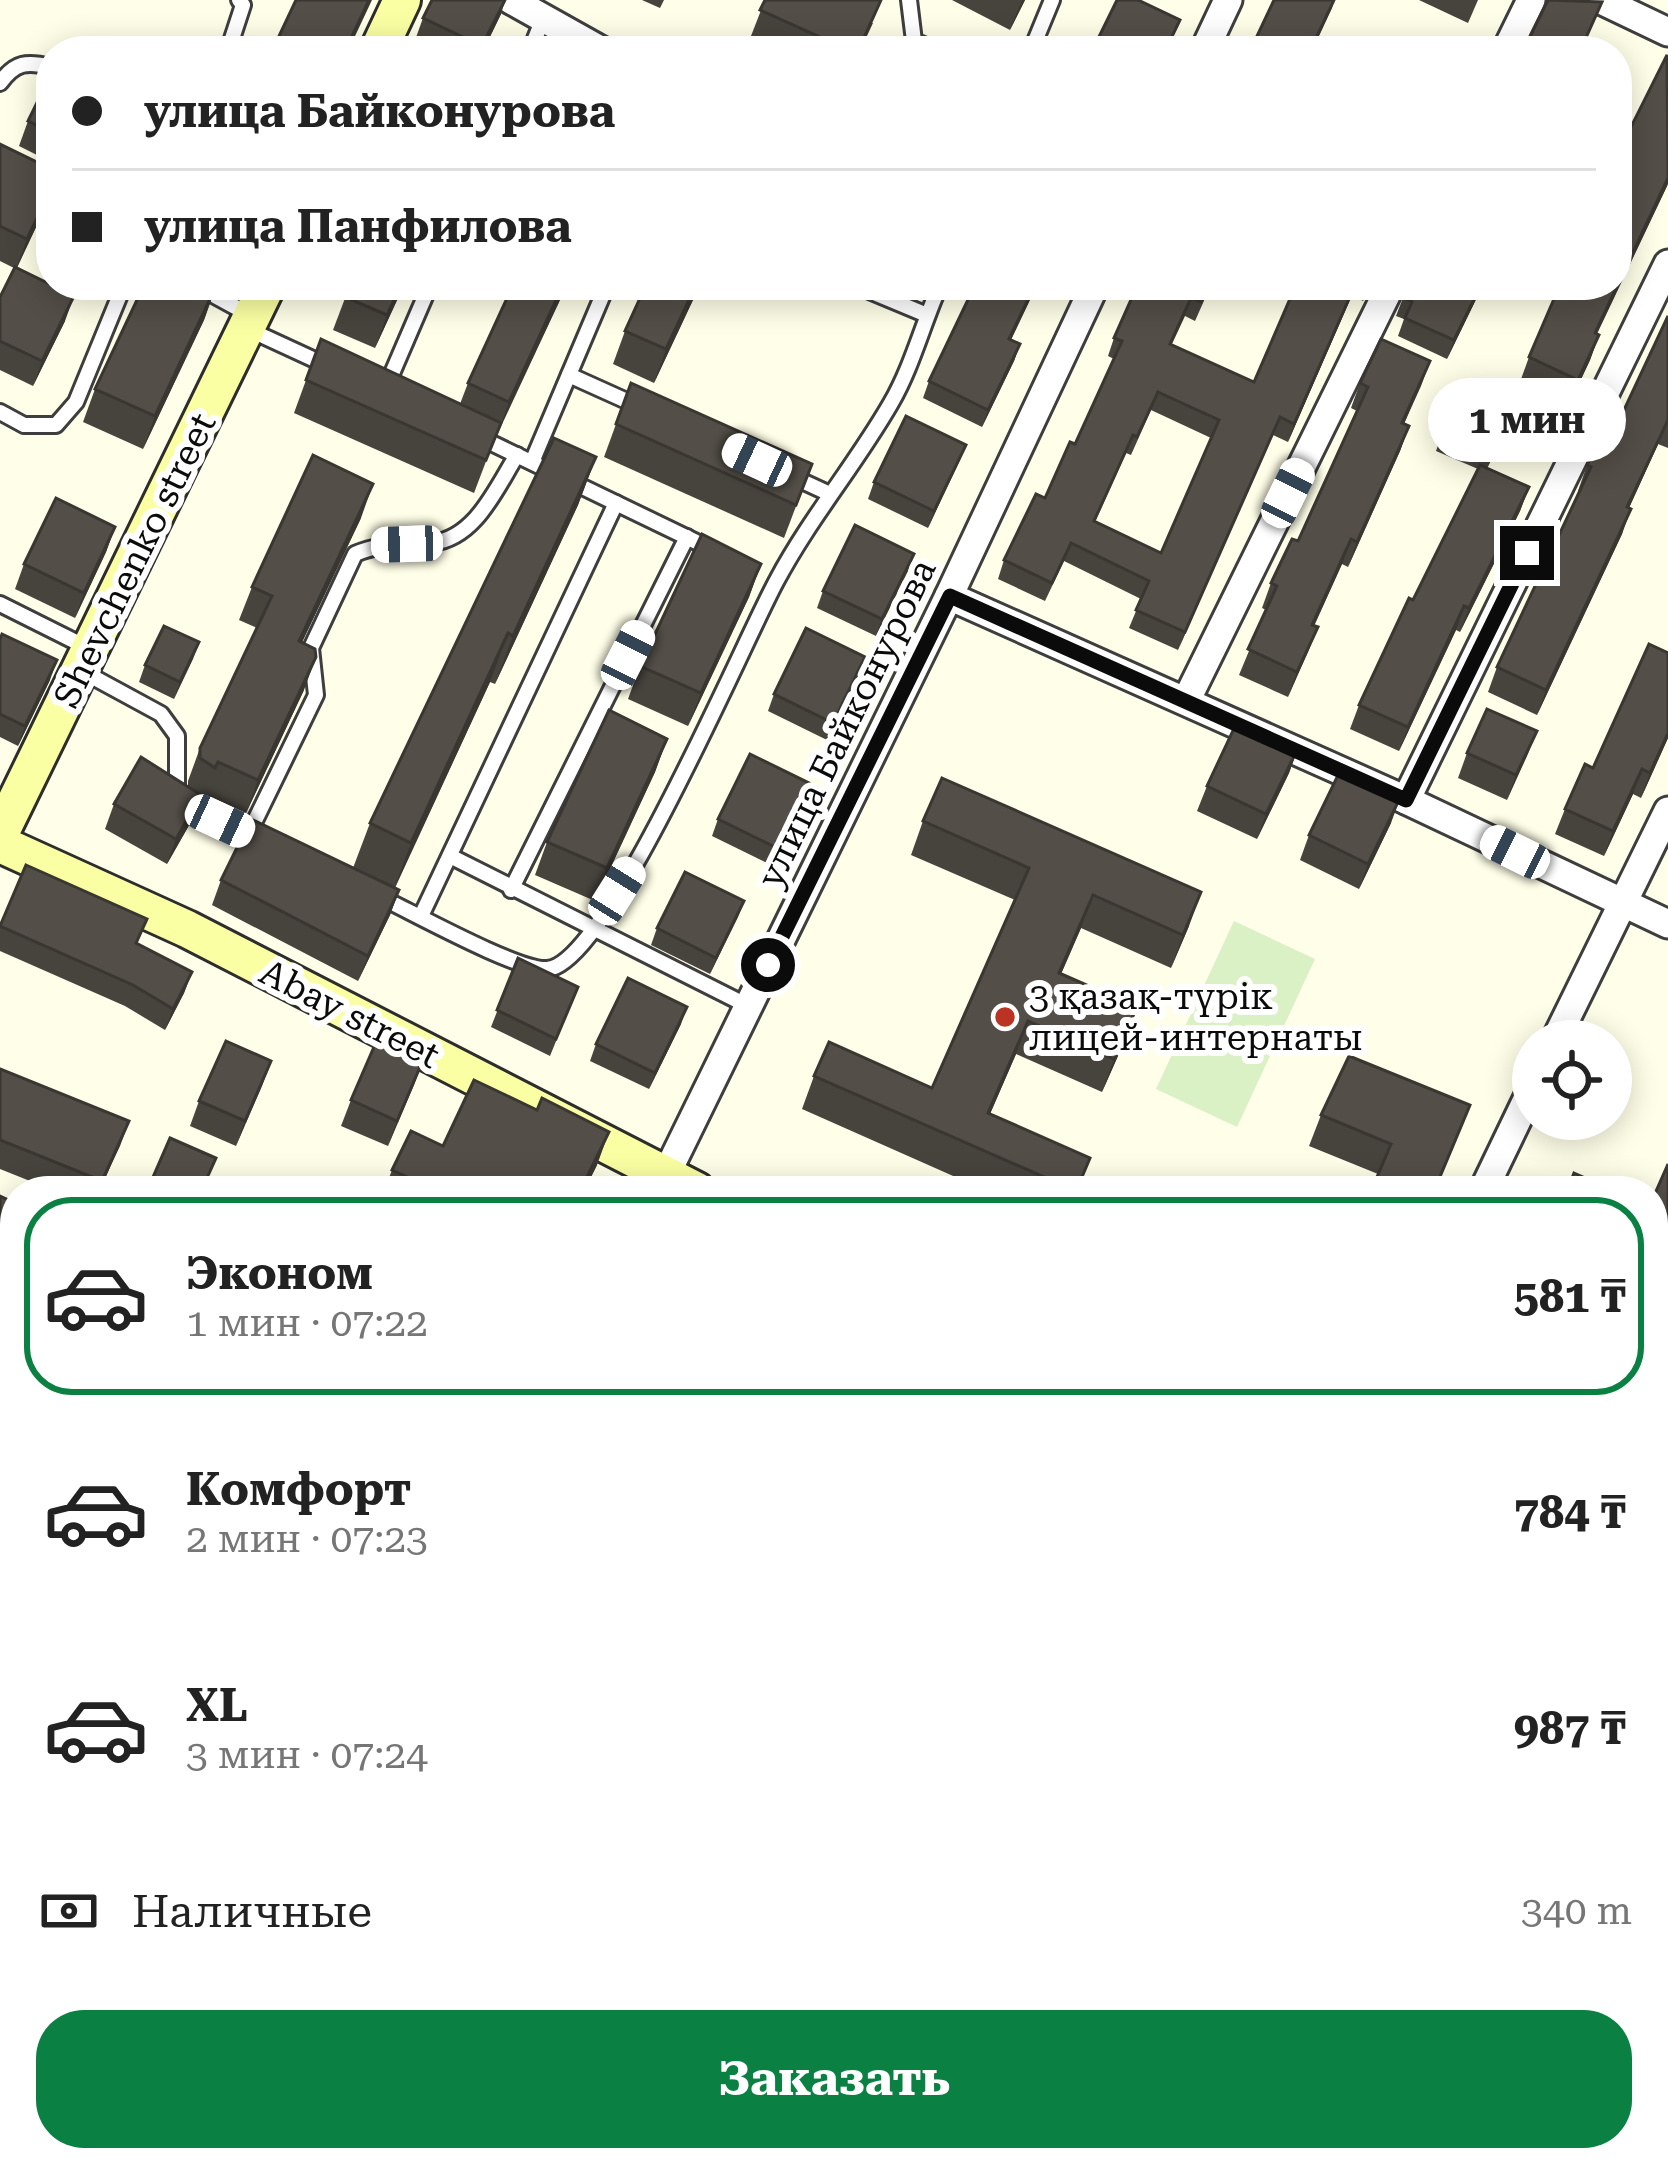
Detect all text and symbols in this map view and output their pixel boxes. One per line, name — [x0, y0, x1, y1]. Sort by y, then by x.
text: улица Байконурова — [144, 85, 615, 138]
text: улица Панфилова — [144, 200, 572, 253]
callout: 1 мин — [1428, 379, 1626, 463]
text: 1 мин — [1469, 397, 1585, 443]
street label: Shevchenko street — [45, 406, 224, 714]
car — [717, 428, 797, 492]
car — [1256, 453, 1320, 533]
car — [370, 525, 444, 563]
route end — [1500, 526, 1554, 580]
street label: улица Байконурова — [749, 552, 945, 894]
car — [596, 615, 660, 695]
car — [180, 789, 260, 853]
car — [1475, 820, 1555, 884]
car — [583, 851, 651, 931]
route start — [741, 938, 795, 992]
street label: Abay street — [253, 951, 446, 1077]
place label: 3 қазақ-түрік лицей-интернаты — [1029, 976, 1363, 1059]
marker: 3 қазақ-түрік лицей-интернаты — [992, 1004, 1018, 1030]
map controls — [1512, 1020, 1632, 1140]
button: locate — [1512, 1020, 1632, 1140]
icon: car — [42, 1242, 150, 1350]
text: Эконом — [186, 1247, 373, 1300]
text: 581 ₸ — [1514, 1270, 1626, 1323]
text: 1 мин · 07:22 — [186, 1300, 428, 1346]
icon: car — [42, 1458, 150, 1566]
text: Комфорт — [186, 1463, 411, 1516]
text: 784 ₸ — [1514, 1486, 1626, 1539]
text: 2 мин · 07:23 — [186, 1516, 428, 1562]
icon: car — [42, 1674, 150, 1782]
text: XL — [186, 1679, 248, 1732]
text: 987 ₸ — [1514, 1702, 1626, 1755]
text: 3 мин · 07:24 — [186, 1732, 428, 1778]
icon: cash — [36, 1878, 102, 1944]
text: Наличные — [132, 1885, 372, 1938]
text: 340 m — [1521, 1888, 1632, 1934]
button: Заказать — [36, 2010, 1632, 2148]

